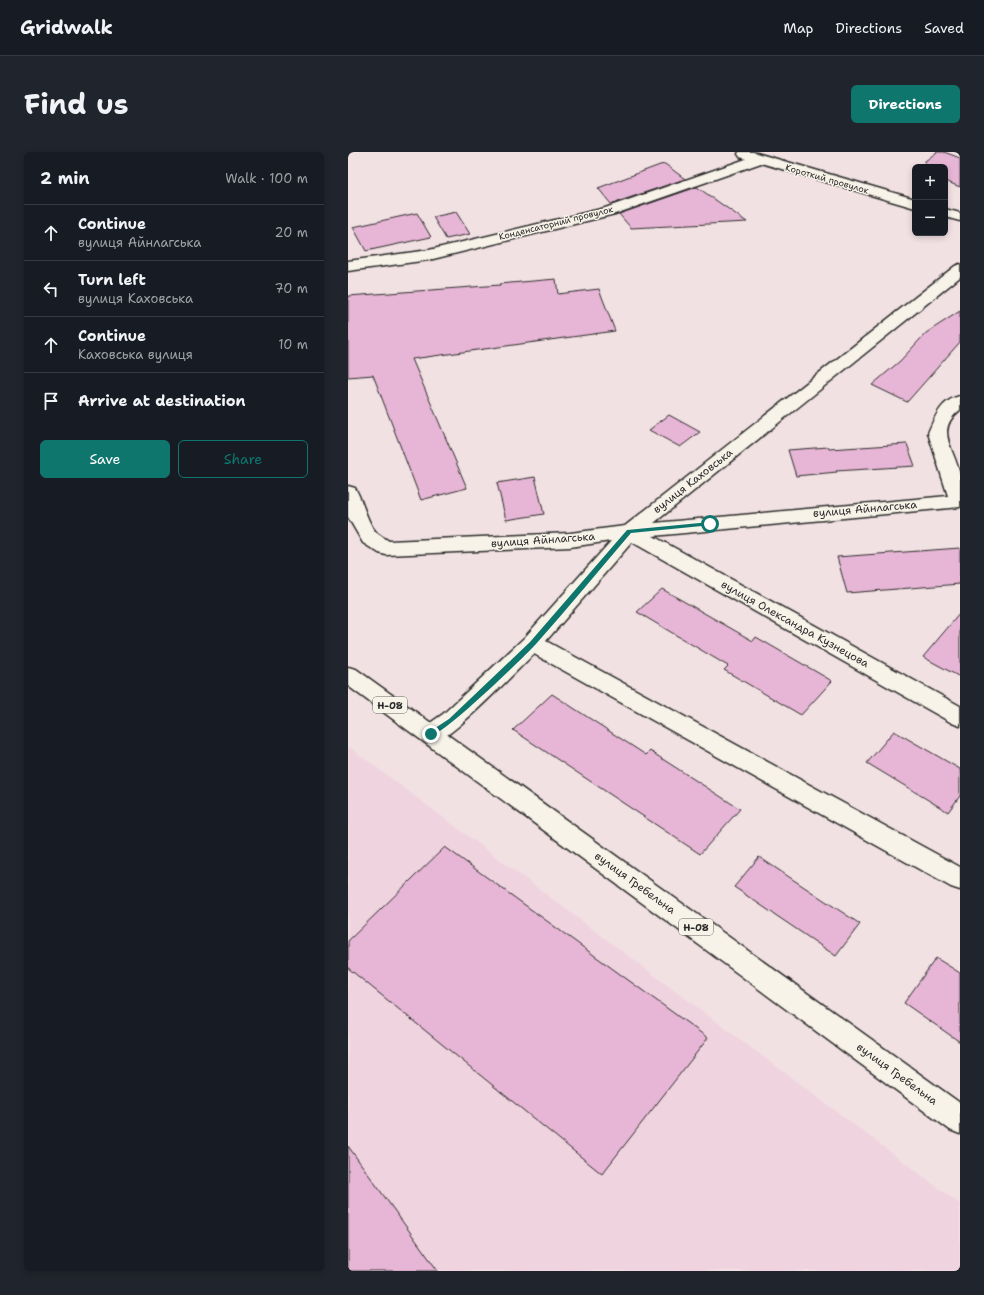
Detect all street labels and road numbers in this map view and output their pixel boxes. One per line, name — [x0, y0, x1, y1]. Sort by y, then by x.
street label: Короткий провулок — [784, 161, 870, 197]
street label: Конденсаторний провулок — [498, 203, 615, 243]
street label: вулиця Каховська — [650, 445, 736, 517]
street label: вулиця Айнлагська — [812, 497, 918, 521]
street label: вулиця Айнлагська — [490, 529, 596, 551]
street label: вулиця Олександра Кузнецова — [718, 577, 872, 671]
road number: Н-08 — [373, 697, 407, 713]
street label: вулиця Гребельна — [592, 849, 679, 918]
road number: Н-08 — [679, 919, 713, 935]
street label: вулиця Гребельна — [854, 1040, 941, 1109]

